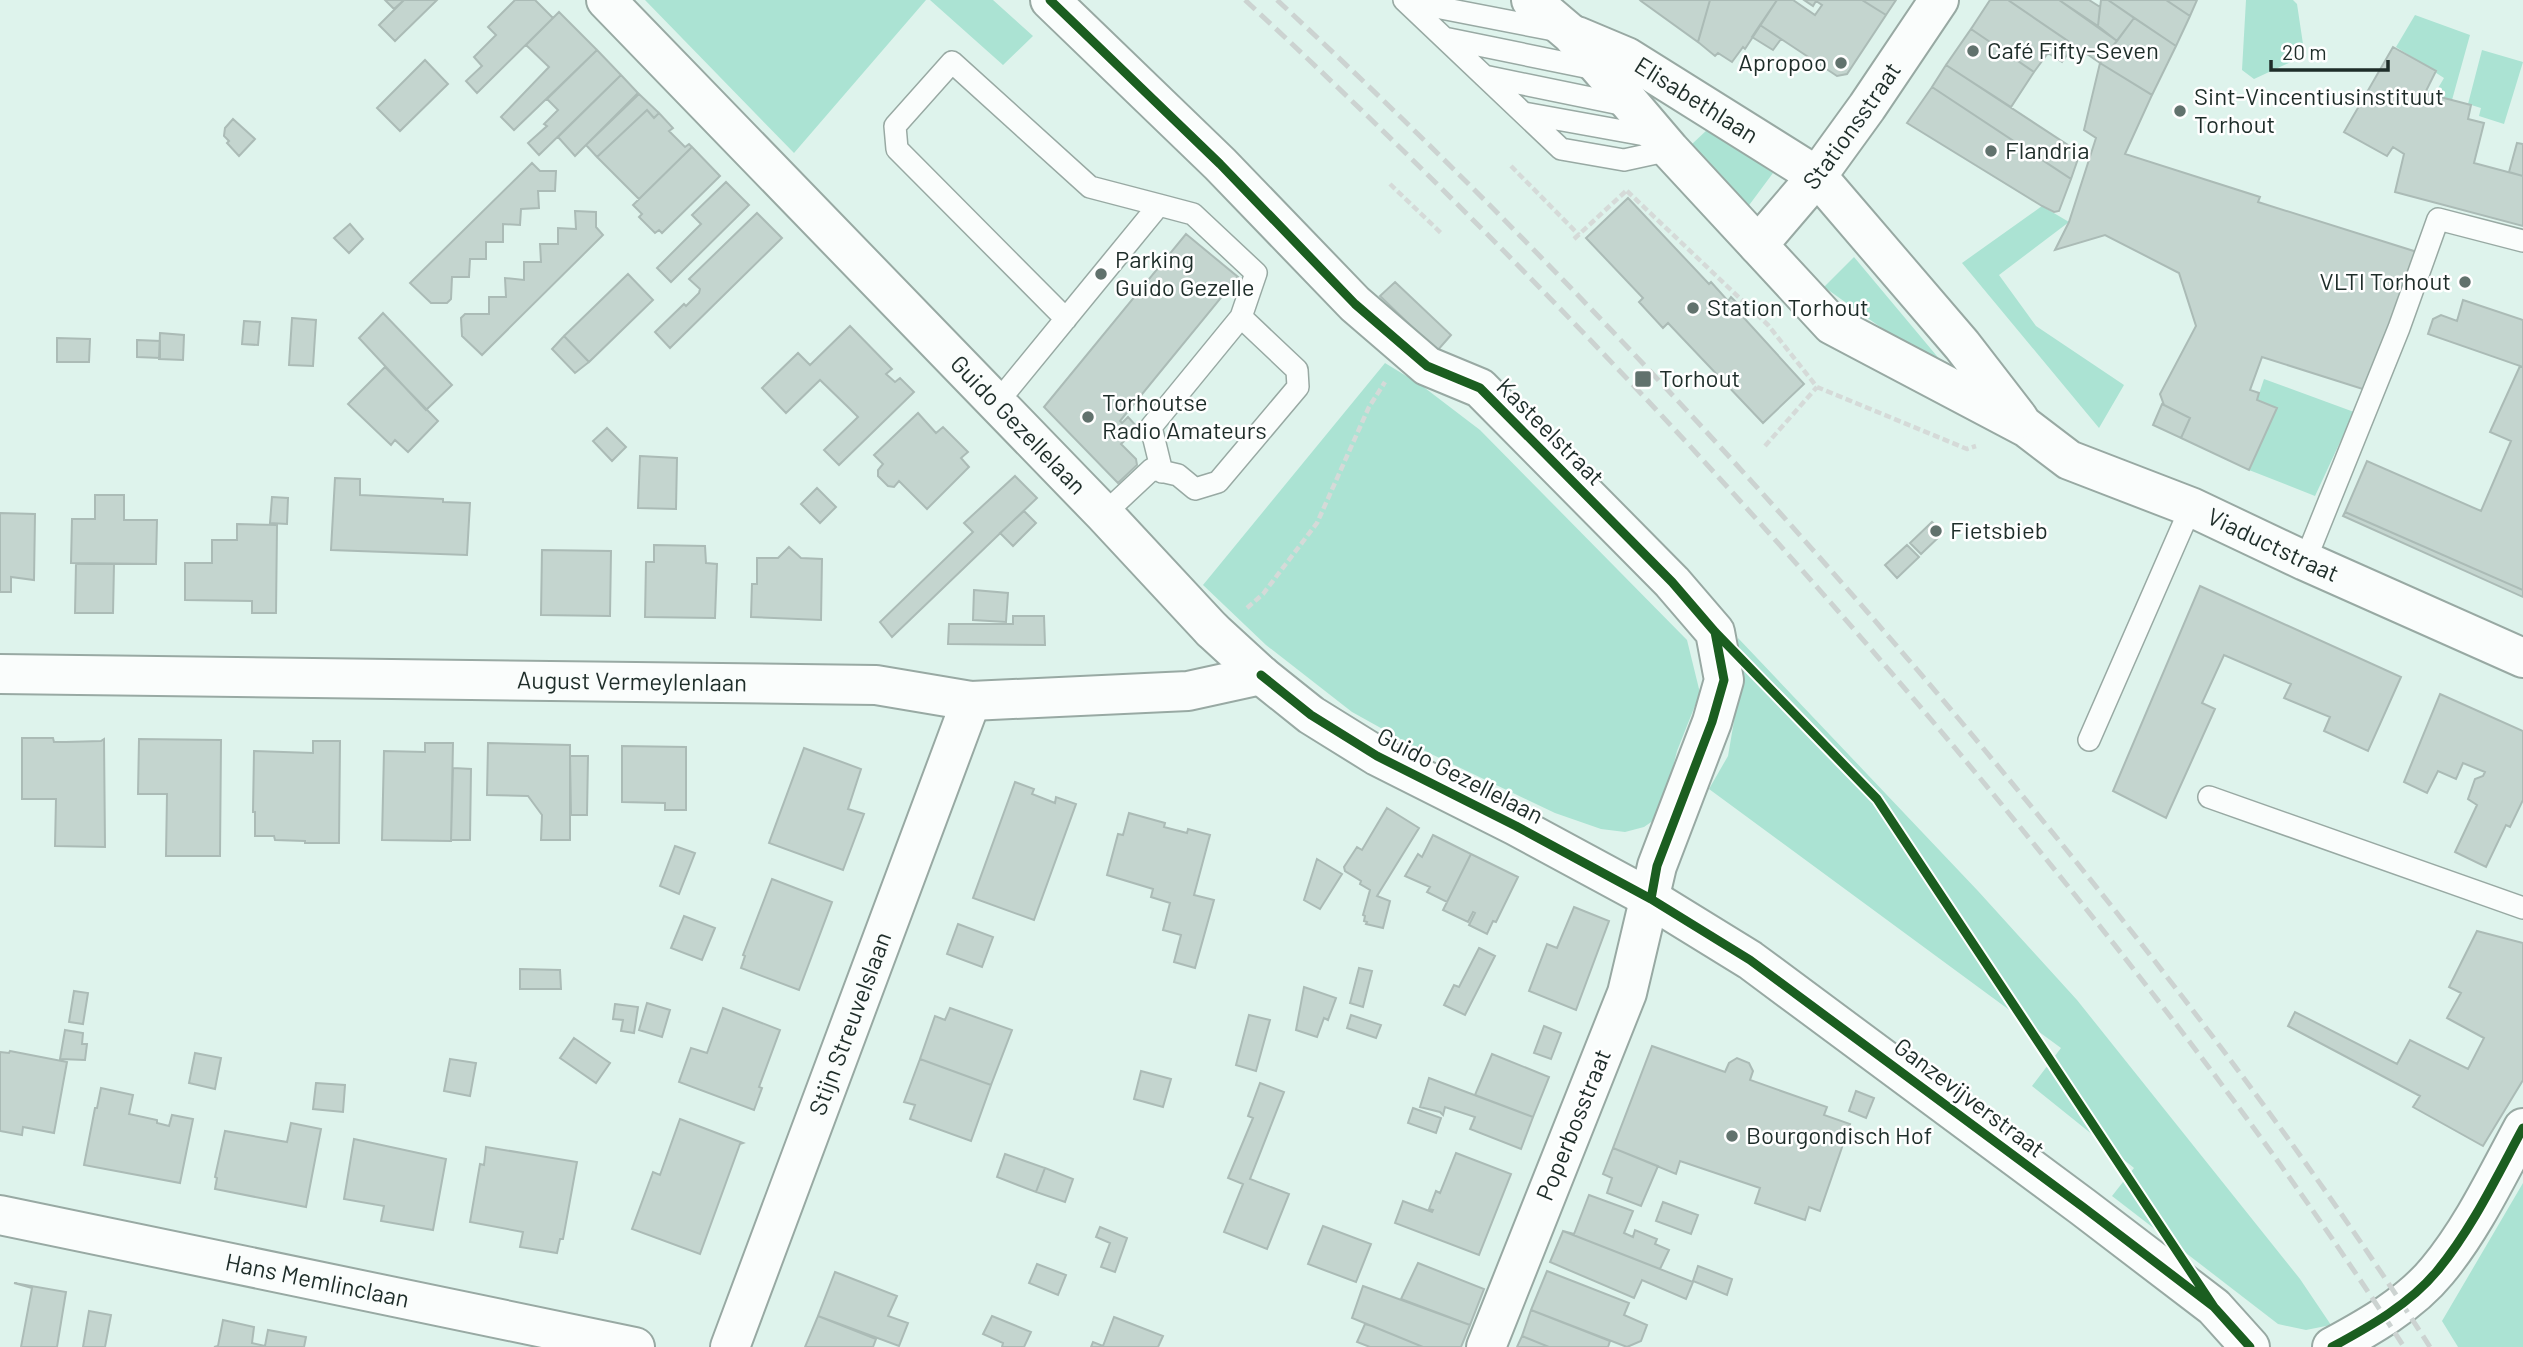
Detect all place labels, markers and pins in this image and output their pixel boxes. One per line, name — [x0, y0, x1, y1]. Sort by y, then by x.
place label: Café Fifty-Seven — [1987, 35, 2159, 64]
marker: Café Fifty-Seven — [1965, 43, 1981, 59]
place label: Apropoo — [1738, 47, 1827, 76]
marker: Apropoo — [1833, 55, 1849, 71]
place label: Sint-Vincentiusinstituut Torhout — [2194, 81, 2444, 138]
marker: Sint-Vincentiusinstituut Torhout — [2172, 103, 2188, 119]
place label: Flandria — [2005, 135, 2089, 164]
marker: Flandria — [1983, 143, 1999, 159]
place label: Parking Guido Gezelle — [1115, 244, 1254, 301]
marker: Parking Guido Gezelle — [1093, 266, 1109, 282]
place label: VLTI Torhout — [2320, 266, 2451, 295]
marker: VLTI Torhout — [2457, 274, 2473, 290]
place label: Station Torhout — [1707, 292, 1869, 321]
marker: Station Torhout — [1685, 300, 1701, 316]
place label: Torhout — [1659, 363, 1740, 392]
marker: Torhout — [1633, 369, 1653, 389]
place label: Torhoutse Radio Amateurs — [1102, 387, 1267, 444]
marker: Torhoutse Radio Amateurs — [1080, 409, 1096, 425]
place label: Fietsbieb — [1950, 515, 2048, 544]
marker: Fietsbieb — [1928, 523, 1944, 539]
place label: Bourgondisch Hof — [1746, 1120, 1932, 1149]
marker: Bourgondisch Hof — [1724, 1128, 1740, 1144]

